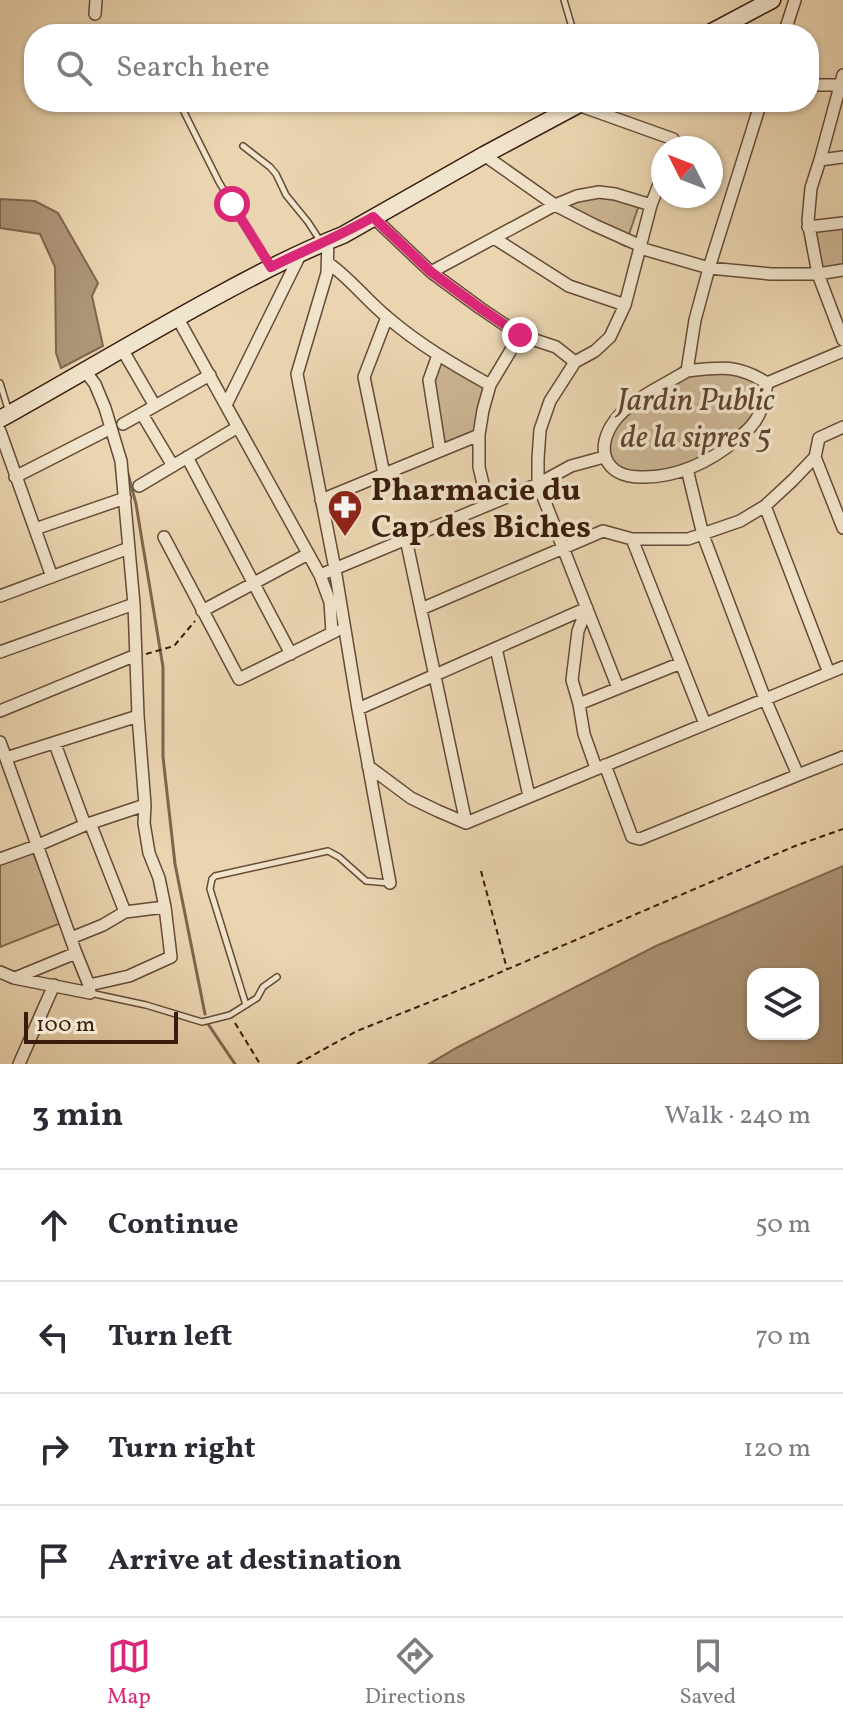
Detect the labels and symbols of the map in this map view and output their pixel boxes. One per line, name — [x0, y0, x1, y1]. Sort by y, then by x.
north arrow — [651, 136, 723, 208]
route start — [214, 186, 250, 222]
route end — [502, 317, 538, 353]
park label: Jardin Public de la sipres 5 — [614, 380, 775, 461]
place label: Pharmacie du Cap des Biches — [371, 470, 591, 551]
pharmacy icon: Pharmacie du Cap des Biches — [326, 488, 364, 538]
scale bar — [24, 1008, 178, 1044]

